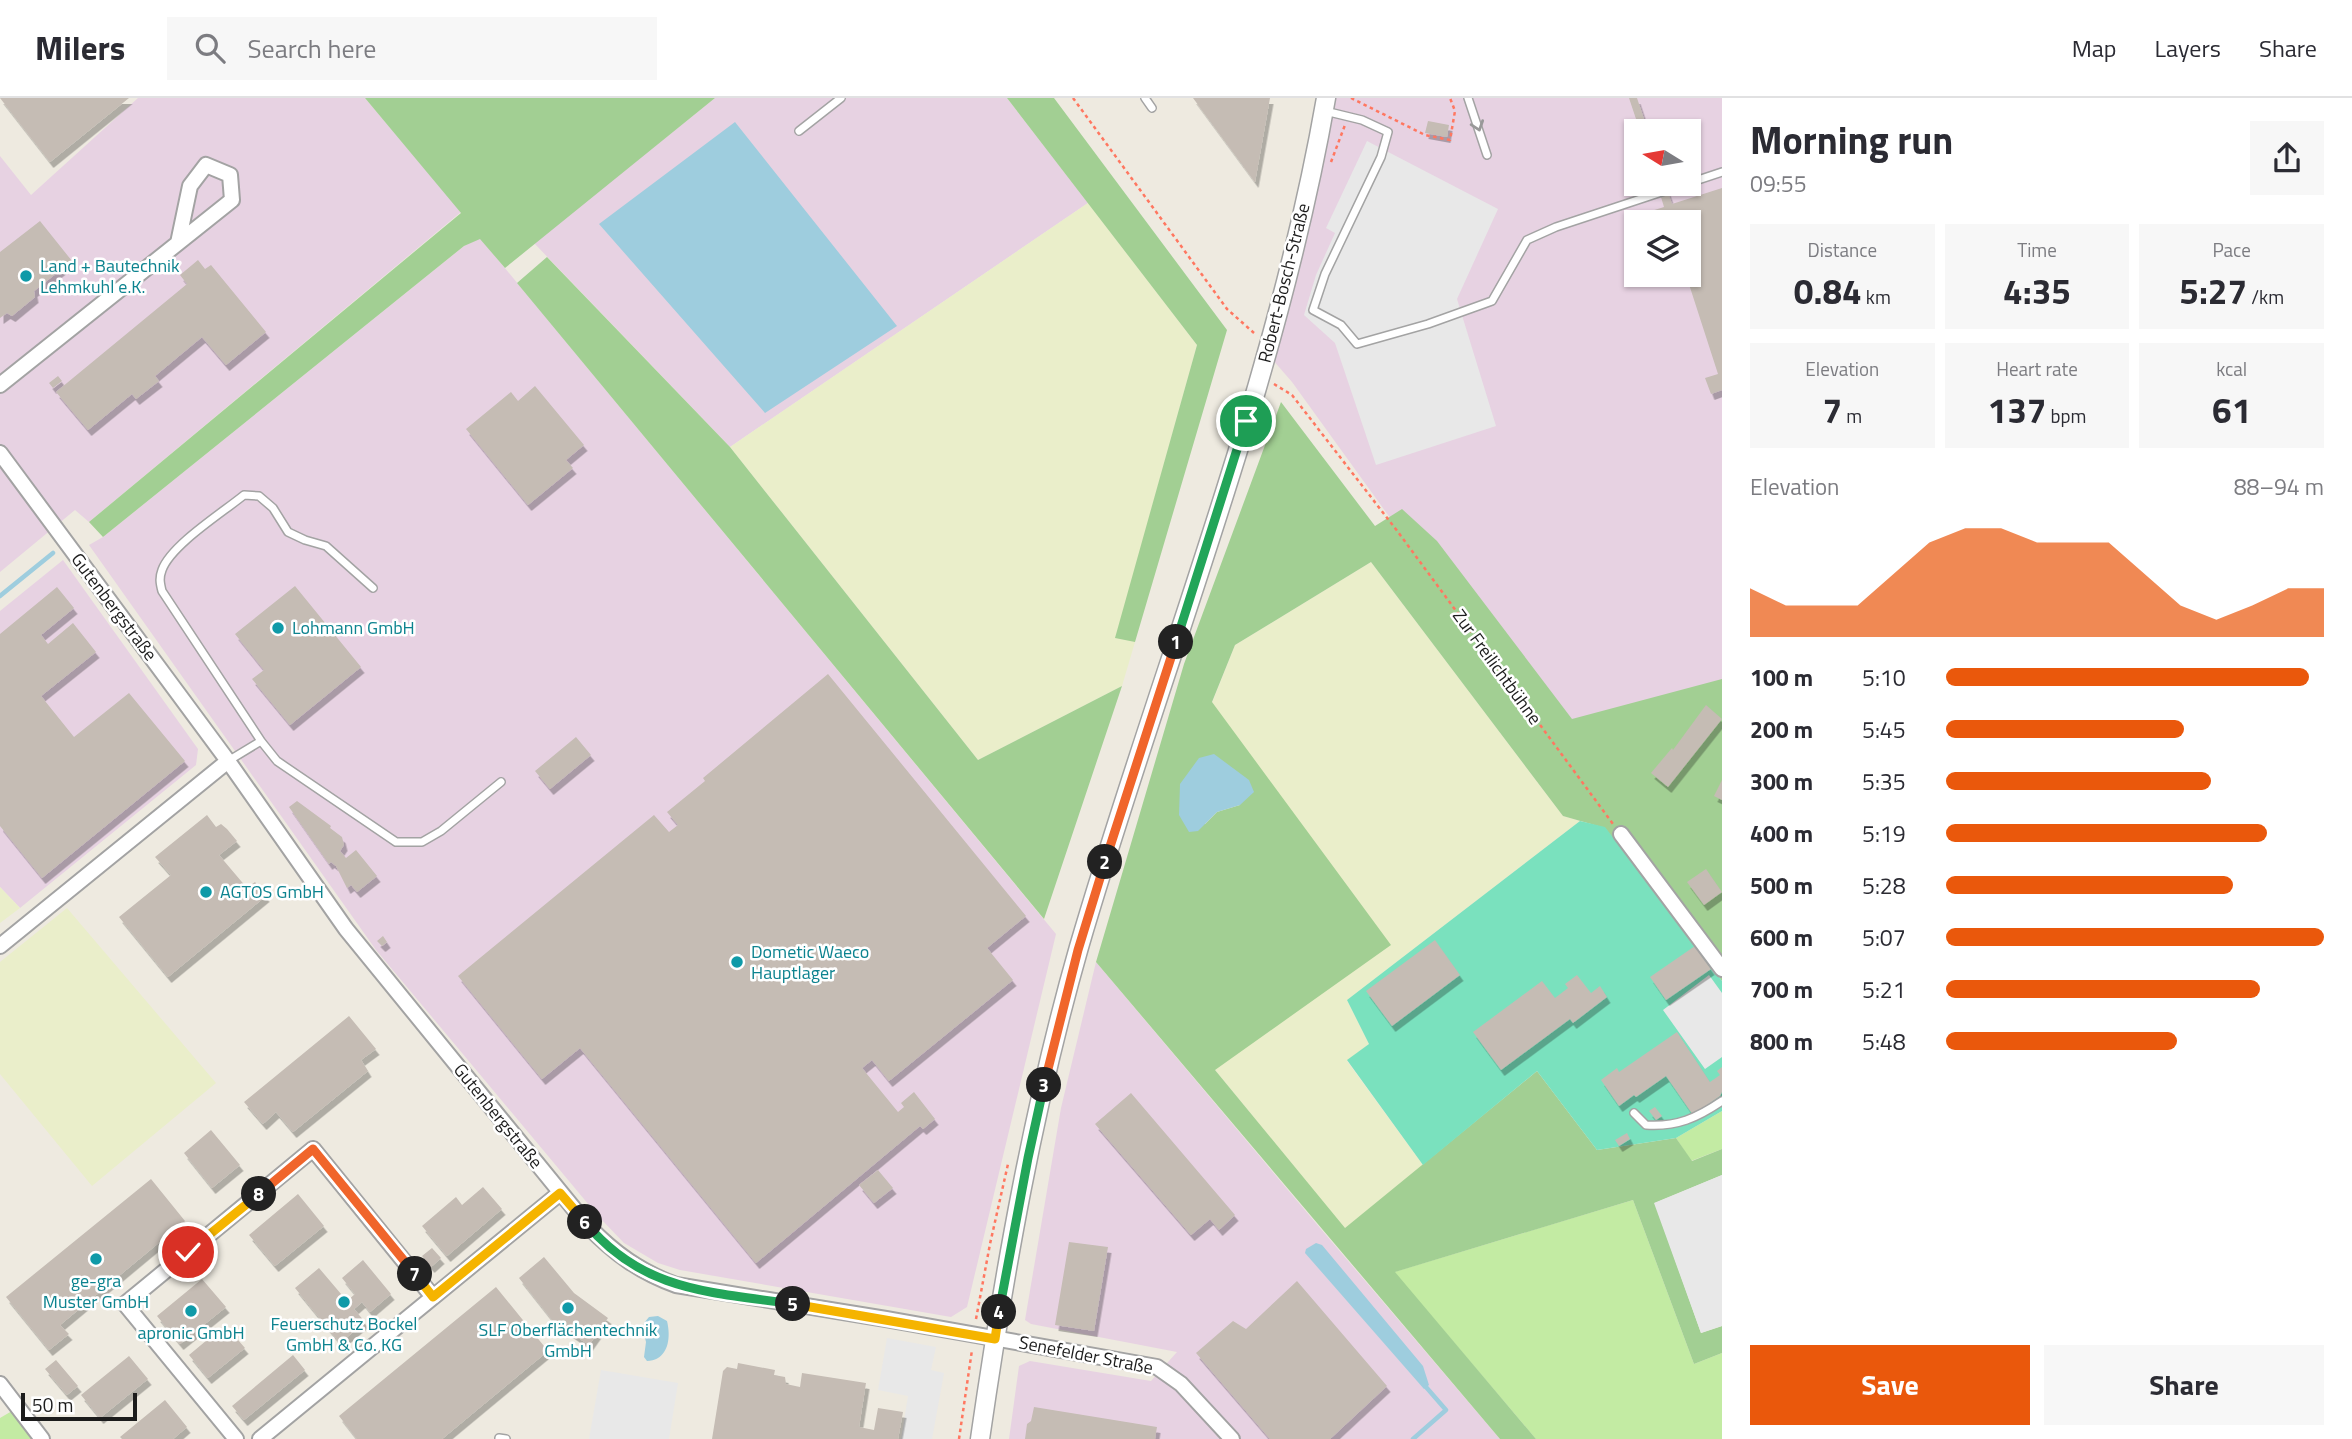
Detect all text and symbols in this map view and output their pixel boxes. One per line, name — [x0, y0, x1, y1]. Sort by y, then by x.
search box — [167, 17, 657, 80]
text: Milers — [35, 23, 125, 73]
icon: search — [191, 29, 229, 67]
text: Search here — [247, 29, 376, 68]
text: Map — [2072, 30, 2117, 66]
text: Layers — [2155, 30, 2221, 66]
text: Share — [2259, 30, 2317, 66]
text: Morning run — [1750, 111, 1953, 169]
north arrow — [1624, 119, 1701, 196]
map controls — [1624, 119, 1701, 287]
one-way arrow — [1470, 120, 1484, 132]
button: share — [2250, 121, 2324, 195]
text: 09:55 — [1750, 166, 1807, 201]
street label: Robert-Bosch-Straße — [1251, 200, 1316, 365]
button: layers — [1624, 210, 1701, 287]
text: Distance — [1808, 235, 1877, 264]
text: Time — [2017, 235, 2057, 264]
text: Pace — [2212, 235, 2251, 264]
place label: Land + Bautechnik Lehmkuhl e.K. — [40, 252, 180, 300]
text: 0.84 — [1794, 264, 1862, 318]
text: 4:35 — [2003, 264, 2071, 318]
text: 5:27 — [2179, 264, 2247, 318]
marker: Land + Bautechnik Lehmkuhl e.K. — [18, 268, 34, 284]
text: km — [1862, 282, 1891, 311]
text: /km — [2247, 282, 2284, 311]
text: Elevation — [1805, 354, 1879, 383]
text: Heart rate — [1996, 354, 2078, 383]
text: kcal — [2216, 354, 2247, 383]
text: 7 — [1822, 383, 1842, 437]
text: 137 — [1988, 383, 2046, 437]
text: 61 — [2212, 383, 2251, 437]
pin — [1216, 391, 1276, 451]
text: m — [1842, 401, 1862, 430]
text: bpm — [2046, 401, 2086, 430]
icon: arrive — [1227, 402, 1265, 440]
text: Elevation — [1750, 469, 1839, 504]
text: 88–94 m — [2234, 469, 2324, 504]
street label: Gutenbergstraße — [65, 547, 164, 666]
street label: Zur Freilichtbühne — [1446, 603, 1549, 730]
place label: Lohmann GmbH — [292, 614, 415, 641]
marker: Lohmann GmbH — [270, 620, 286, 636]
pin: 1 — [1158, 624, 1194, 660]
text: 1 — [1170, 627, 1181, 656]
text: 100 m — [1750, 660, 1813, 695]
text: 5:10 — [1862, 660, 1906, 695]
text: 200 m — [1750, 712, 1813, 747]
text: 5:45 — [1862, 712, 1906, 747]
text: 300 m — [1750, 764, 1813, 799]
text: 5:35 — [1862, 764, 1906, 799]
text: 400 m — [1750, 816, 1813, 851]
text: 5:19 — [1862, 816, 1906, 851]
pin: 2 — [1088, 844, 1122, 880]
text: 2 — [1099, 847, 1110, 876]
text: 500 m — [1750, 868, 1813, 903]
text: 5:28 — [1862, 868, 1906, 903]
place label: AGTOS GmbH — [220, 878, 324, 905]
marker: AGTOS GmbH — [198, 884, 214, 900]
text: 600 m — [1750, 920, 1813, 955]
text: 5:07 — [1862, 920, 1906, 955]
place label: Dometic Waeco Hauptlager — [751, 938, 869, 986]
marker: Dometic Waeco Hauptlager — [729, 954, 745, 970]
text: 700 m — [1750, 972, 1813, 1007]
text: 5:21 — [1862, 972, 1906, 1007]
text: 800 m — [1750, 1024, 1813, 1059]
text: 5:48 — [1862, 1024, 1906, 1059]
street label: Gutenbergstraße — [447, 1057, 549, 1174]
pin: 3 — [1026, 1068, 1062, 1102]
text: 3 — [1038, 1070, 1049, 1099]
pin: 8 — [242, 1176, 276, 1212]
text: 8 — [253, 1179, 264, 1208]
pin: 6 — [568, 1204, 602, 1240]
text: 6 — [579, 1207, 590, 1236]
pin — [158, 1222, 218, 1282]
icon: check — [169, 1233, 207, 1271]
marker: ge-gra Muster GmbH — [88, 1251, 104, 1267]
pin: 7 — [398, 1256, 432, 1292]
text: 7 — [409, 1259, 420, 1288]
place label: ge-gra Muster GmbH — [43, 1267, 149, 1315]
pin: 5 — [776, 1286, 810, 1322]
text: 5 — [787, 1289, 798, 1318]
marker: Feuerschutz Bockel GmbH & Co. KG — [336, 1294, 352, 1310]
pin: 4 — [982, 1294, 1016, 1330]
text: 4 — [993, 1297, 1004, 1326]
marker: SLF Oberflächentechnik GmbH — [560, 1300, 576, 1316]
marker: apronic GmbH — [183, 1303, 199, 1319]
place label: Feuerschutz Bockel GmbH & Co. KG — [270, 1310, 418, 1358]
place label: SLF Oberflächentechnik GmbH — [479, 1316, 658, 1364]
place label: apronic GmbH — [137, 1319, 245, 1346]
street label: Senefelder Straße — [1017, 1328, 1155, 1381]
button: Save — [1750, 1345, 2030, 1425]
button: Share — [2044, 1345, 2324, 1425]
scale bar — [21, 1390, 136, 1422]
text: 50 m — [32, 1390, 73, 1419]

